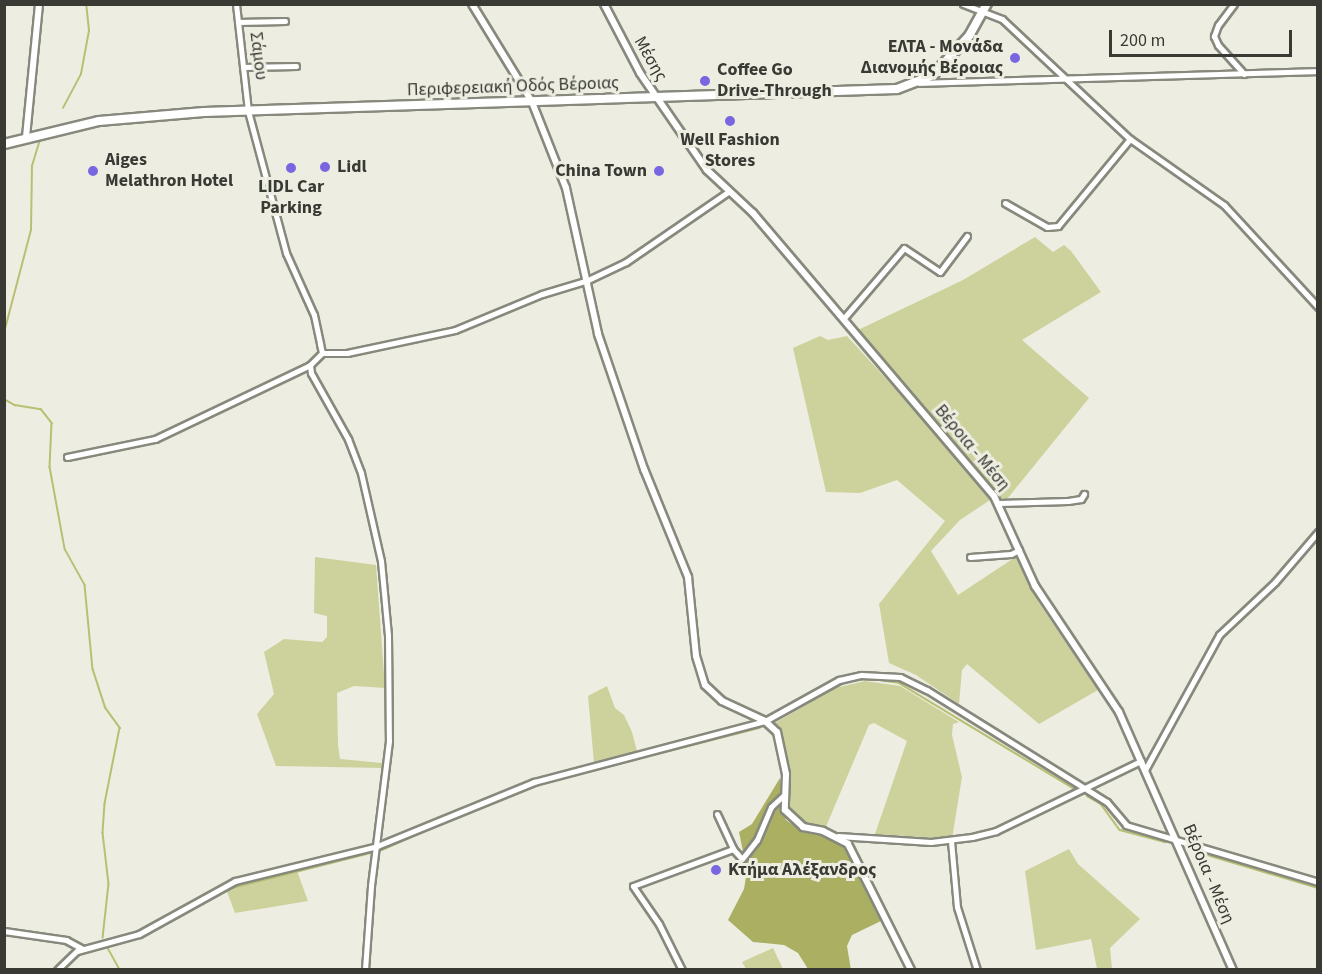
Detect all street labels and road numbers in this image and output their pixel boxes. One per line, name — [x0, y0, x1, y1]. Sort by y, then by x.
street label: Σάμου — [244, 31, 272, 81]
street label: Μέσης — [629, 33, 671, 85]
street label: Περιφερειακή Οδός Βέροιας — [407, 73, 619, 101]
street label: Βέροια - Μέση — [930, 400, 1014, 496]
street label: Βέροια - Μέση — [1177, 821, 1239, 927]

